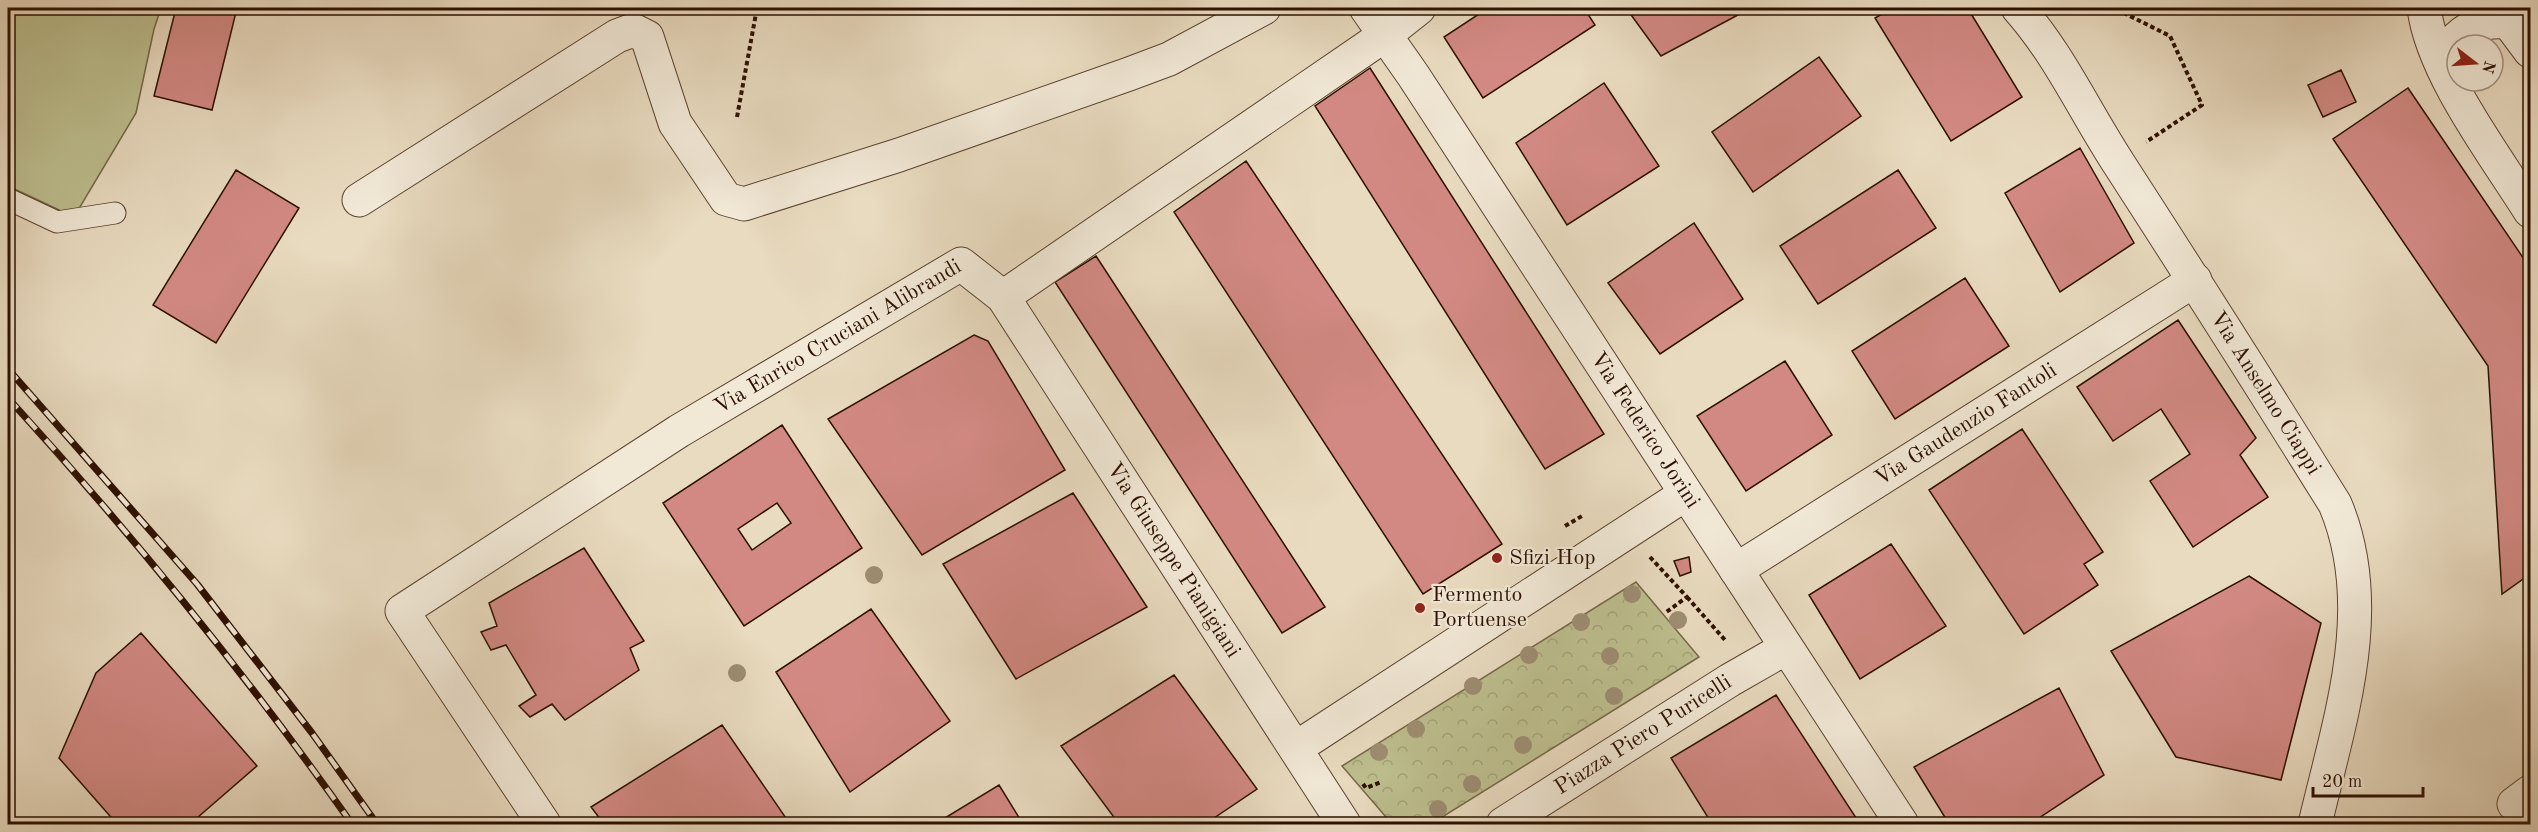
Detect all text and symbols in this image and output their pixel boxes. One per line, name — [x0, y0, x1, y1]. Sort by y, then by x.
north arrow — [2445, 33, 2505, 93]
text: N — [2478, 59, 2497, 76]
street label: Via Enrico Cruciani Alibrandi — [711, 255, 965, 418]
street label: Via Anselmo Ciappi — [2206, 308, 2325, 479]
street label: Via Federico Jorini — [1586, 348, 1704, 512]
street label: Via Gaudenzio Fantoli — [1871, 359, 2061, 490]
street label: Via Giuseppe Pianigiani — [1102, 459, 1244, 662]
place label: Sfizi Hop — [1509, 547, 1596, 569]
marker: Sfizi Hop — [1490, 551, 1504, 565]
place label: Fermento Portuense — [1432, 584, 1527, 631]
marker: Fermento Portuense — [1413, 601, 1427, 615]
street label: Piazza Piero Puricelli — [1551, 671, 1736, 799]
scale bar — [2313, 760, 2422, 798]
text: 20 m — [2322, 773, 2362, 791]

